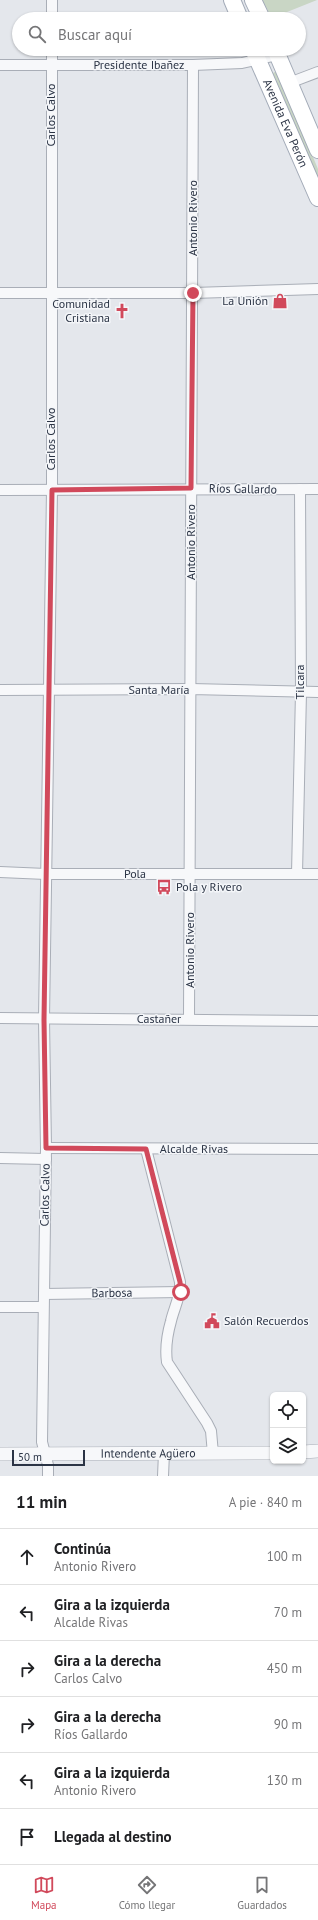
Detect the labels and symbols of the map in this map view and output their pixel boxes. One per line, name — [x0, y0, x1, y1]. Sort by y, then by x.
street label: Presidente Ibañez — [94, 57, 184, 72]
street label: Avenida Eva Perón — [260, 77, 312, 169]
street label: Carlos Calvo — [43, 83, 58, 147]
street label: Antonio Rivero — [185, 180, 200, 256]
route end — [184, 284, 202, 302]
shop icon: La Unión — [271, 292, 289, 310]
place label: La Unión — [222, 293, 268, 308]
place label: Comunidad Cristiana — [52, 296, 110, 325]
church icon: Comunidad Cristiana — [113, 302, 131, 320]
street label: Carlos Calvo — [43, 407, 58, 471]
street label: Ríos Gallardo — [209, 480, 277, 497]
street label: Antonio Rivero — [183, 504, 198, 580]
street label: Tilcara — [292, 665, 307, 699]
street label: Santa María — [129, 682, 189, 697]
street label: Pola — [124, 866, 146, 881]
bus stop icon: Pola y Rivero — [155, 878, 173, 896]
place label: Pola y Rivero — [176, 879, 242, 894]
street label: Antonio Rivero — [182, 912, 197, 988]
street label: Castañer — [137, 1011, 181, 1026]
street label: Alcalde Rivas — [160, 1141, 228, 1156]
street label: Carlos Calvo — [36, 1163, 53, 1227]
route start — [172, 1283, 190, 1301]
street label: Barbosa — [91, 1285, 133, 1300]
public building icon: Salón Recuerdos — [203, 1312, 221, 1330]
place label: Salón Recuerdos — [224, 1313, 309, 1328]
street label: Intendente Agüero — [100, 1445, 196, 1461]
scale bar — [12, 1448, 85, 1467]

